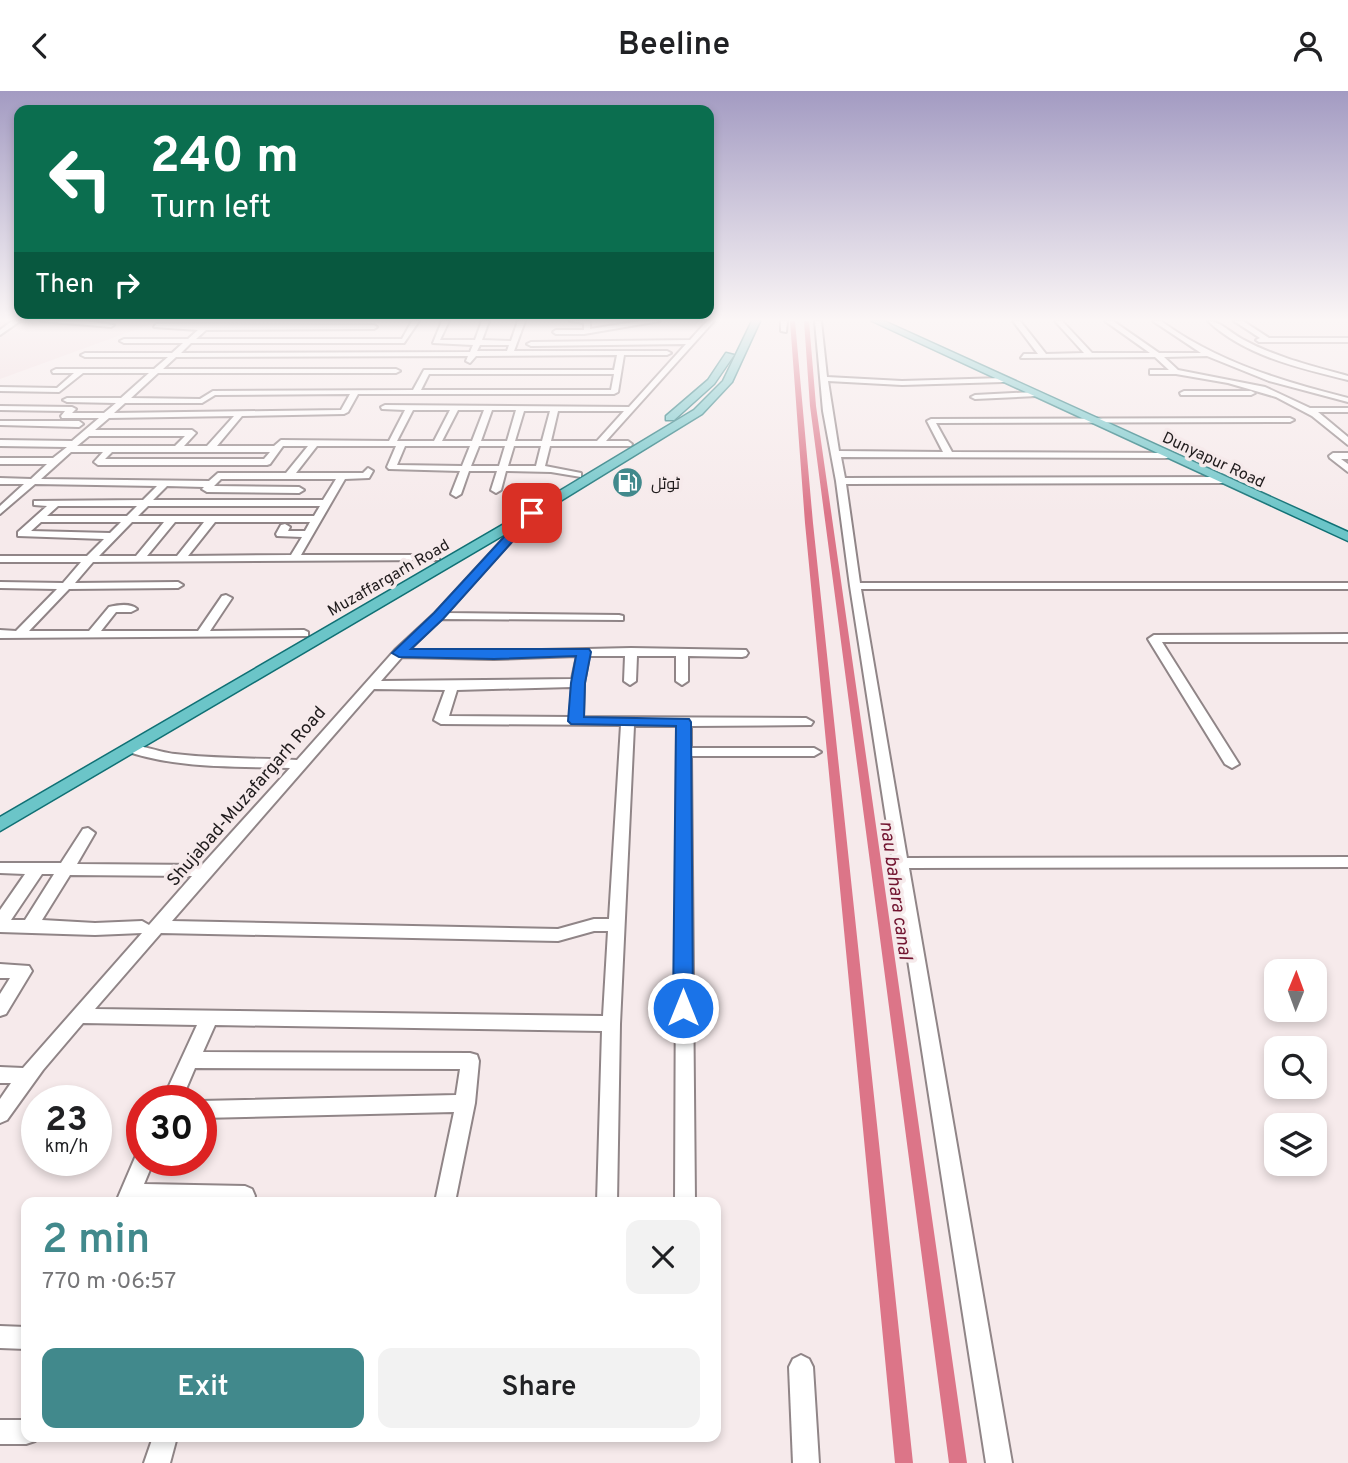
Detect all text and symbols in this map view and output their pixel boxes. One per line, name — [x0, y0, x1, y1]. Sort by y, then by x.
text: Beeline — [618, 26, 730, 66]
icon: back — [21, 27, 59, 65]
icon: person — [1289, 27, 1327, 65]
text: 240 m — [150, 128, 299, 190]
icon: left — [35, 133, 126, 224]
text: Turn left — [150, 189, 271, 229]
icon: right — [108, 266, 146, 304]
text: Then — [35, 269, 94, 302]
street label: Dunyapur Road — [1159, 428, 1268, 493]
fuel station icon: ٹوٹل — [611, 466, 645, 500]
place label: ٹوٹل — [651, 475, 681, 495]
pin — [502, 483, 562, 543]
icon: arrive — [513, 494, 551, 532]
street label: Muzaffargarh Road — [325, 536, 453, 622]
street label: Shujabad-Muzafargarh Road — [163, 702, 332, 892]
water label: nau bahara canal — [873, 819, 917, 962]
north arrow — [1264, 959, 1326, 1022]
map controls — [1264, 959, 1327, 1176]
position arrow — [646, 971, 720, 1045]
button: search — [1264, 1036, 1327, 1099]
speed limit sign: 30 — [126, 1085, 217, 1176]
text: 23 — [45, 1099, 88, 1143]
button: layers — [1264, 1113, 1327, 1176]
text: km/h — [45, 1136, 88, 1159]
text: 2 min — [42, 1215, 150, 1268]
button: close — [626, 1220, 700, 1294]
text: 770 m · 06:57 — [42, 1268, 176, 1297]
button: Exit — [42, 1348, 364, 1428]
button: Share — [378, 1348, 700, 1428]

